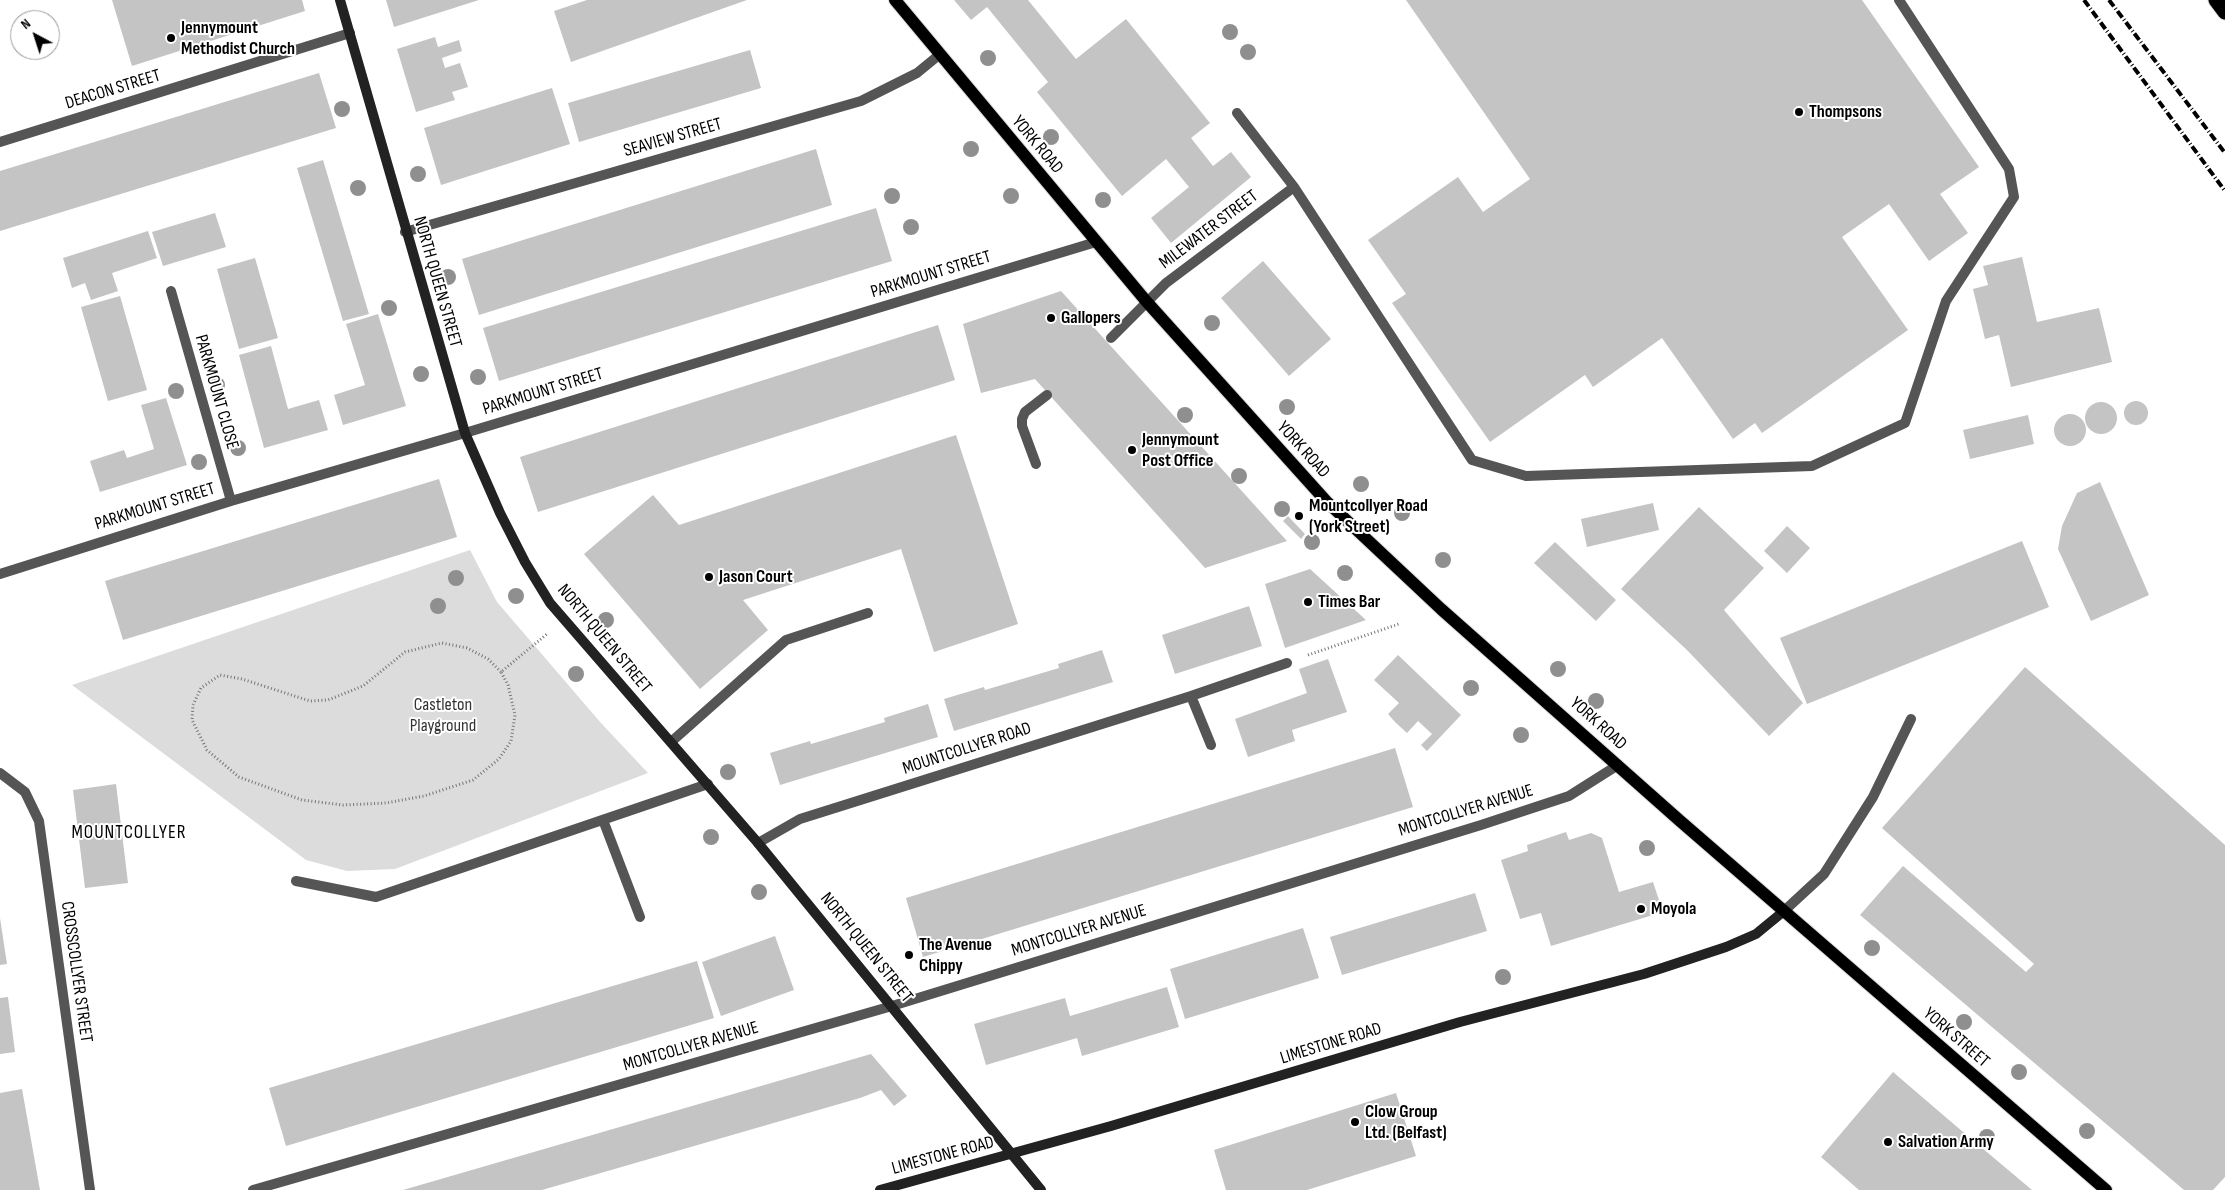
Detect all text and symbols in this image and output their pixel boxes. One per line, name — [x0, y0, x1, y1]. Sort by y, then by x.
north arrow — [10, 10, 60, 60]
text: N — [17, 15, 34, 33]
place label: Jennymount Methodist Church — [181, 17, 295, 59]
marker: Jennymount Methodist Church — [165, 32, 177, 44]
street label: DEACON STREET — [63, 65, 163, 115]
place label: Thompsons — [1809, 101, 1882, 123]
marker: Thompsons — [1793, 106, 1805, 118]
street label: YORK ROAD — [1007, 112, 1067, 178]
street label: SEAVIEW STREET — [621, 114, 725, 162]
street label: MILEWATER STREET — [1155, 186, 1263, 274]
street label: NORTH QUEEN STREET — [408, 214, 466, 350]
street label: PARKMOUNT STREET — [868, 246, 994, 304]
place label: Gallopers — [1061, 307, 1121, 329]
marker: Gallopers — [1045, 312, 1057, 324]
street label: PARKMOUNT CLOSE — [189, 332, 243, 452]
street label: PARKMOUNT STREET — [480, 363, 606, 421]
street label: YORK ROAD — [1272, 417, 1334, 483]
place label: Jennymount Post Office — [1142, 429, 1219, 472]
marker: Jennymount Post Office — [1126, 444, 1138, 456]
street label: PARKMOUNT STREET — [92, 478, 218, 536]
place label: Mountcollyer Road (York Street) — [1309, 495, 1428, 538]
marker: Mountcollyer Road (York Street) — [1293, 510, 1305, 522]
place label: Jason Court — [719, 566, 793, 588]
marker: Jason Court — [703, 571, 715, 583]
street label: NORTH QUEEN STREET — [552, 580, 656, 698]
place label: Times Bar — [1318, 591, 1380, 613]
marker: Times Bar — [1302, 596, 1314, 608]
street label: YORK ROAD — [1565, 693, 1631, 755]
park label: Castleton Playground — [410, 694, 476, 736]
street label: MOUNTCOLLYER ROAD — [900, 718, 1034, 780]
street label: MONTCOLLYER AVENUE — [1396, 780, 1536, 842]
district label: MOUNTCOLLYER — [70, 822, 188, 844]
street label: NORTH QUEEN STREET — [815, 889, 917, 1007]
place label: Moyola — [1651, 898, 1696, 920]
street label: CROSSCOLLYER STREET — [55, 900, 97, 1044]
street label: MONTCOLLYER AVENUE — [1009, 900, 1149, 962]
marker: Moyola — [1635, 903, 1647, 915]
place label: The Avenue Chippy — [919, 934, 992, 976]
marker: The Avenue Chippy — [903, 949, 915, 961]
street label: YORK STREET — [1918, 1003, 1994, 1073]
street label: MONTCOLLYER AVENUE — [621, 1017, 761, 1077]
street label: LIMESTONE ROAD — [1278, 1018, 1384, 1070]
place label: Clow Group Ltd. (Belfast) — [1365, 1101, 1447, 1144]
marker: Clow Group Ltd. (Belfast) — [1349, 1116, 1361, 1128]
place label: Salvation Army — [1898, 1131, 1994, 1153]
street label: LIMESTONE ROAD — [890, 1132, 996, 1180]
marker: Salvation Army — [1882, 1136, 1894, 1148]

